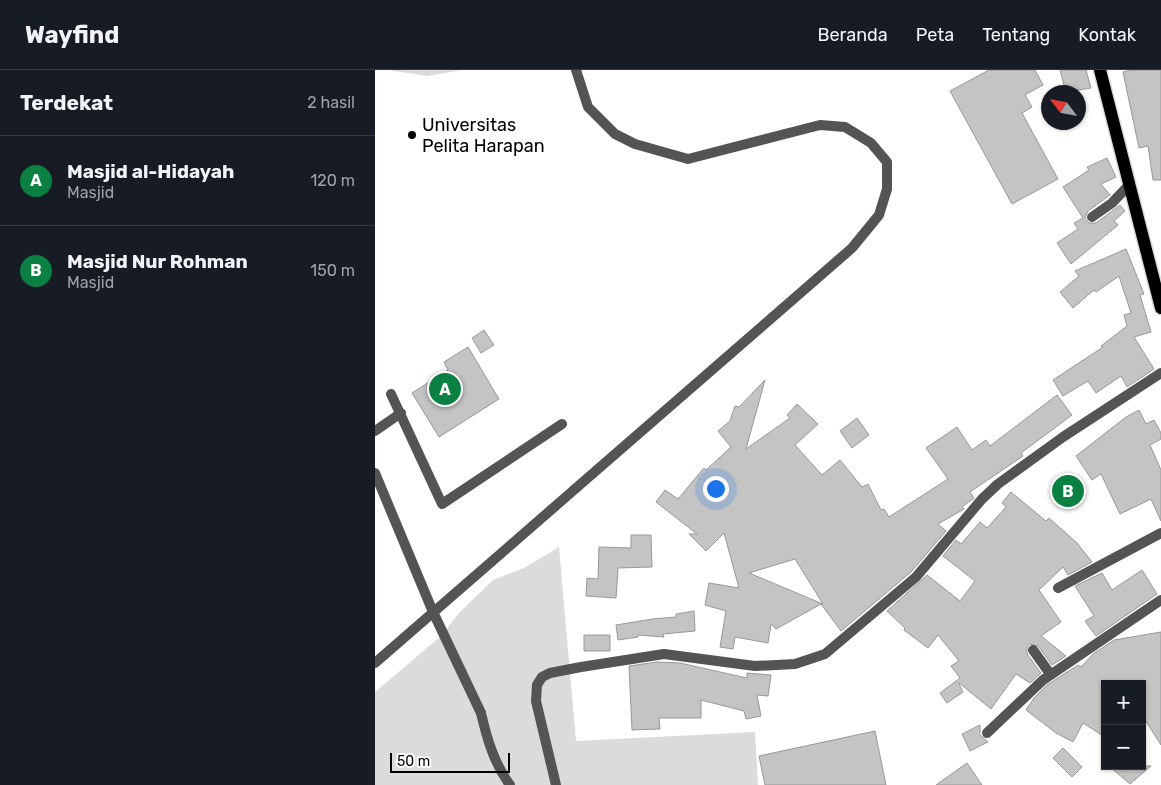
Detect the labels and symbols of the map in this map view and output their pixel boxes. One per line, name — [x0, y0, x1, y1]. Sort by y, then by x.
north arrow — [1041, 85, 1086, 130]
place label: Universitas Pelita Harapan — [422, 114, 545, 157]
marker: Universitas Pelita Harapan — [406, 129, 418, 141]
pin: A — [429, 370, 461, 408]
pin: B — [1052, 472, 1084, 510]
your location — [703, 476, 729, 502]
scale bar — [390, 750, 510, 773]

